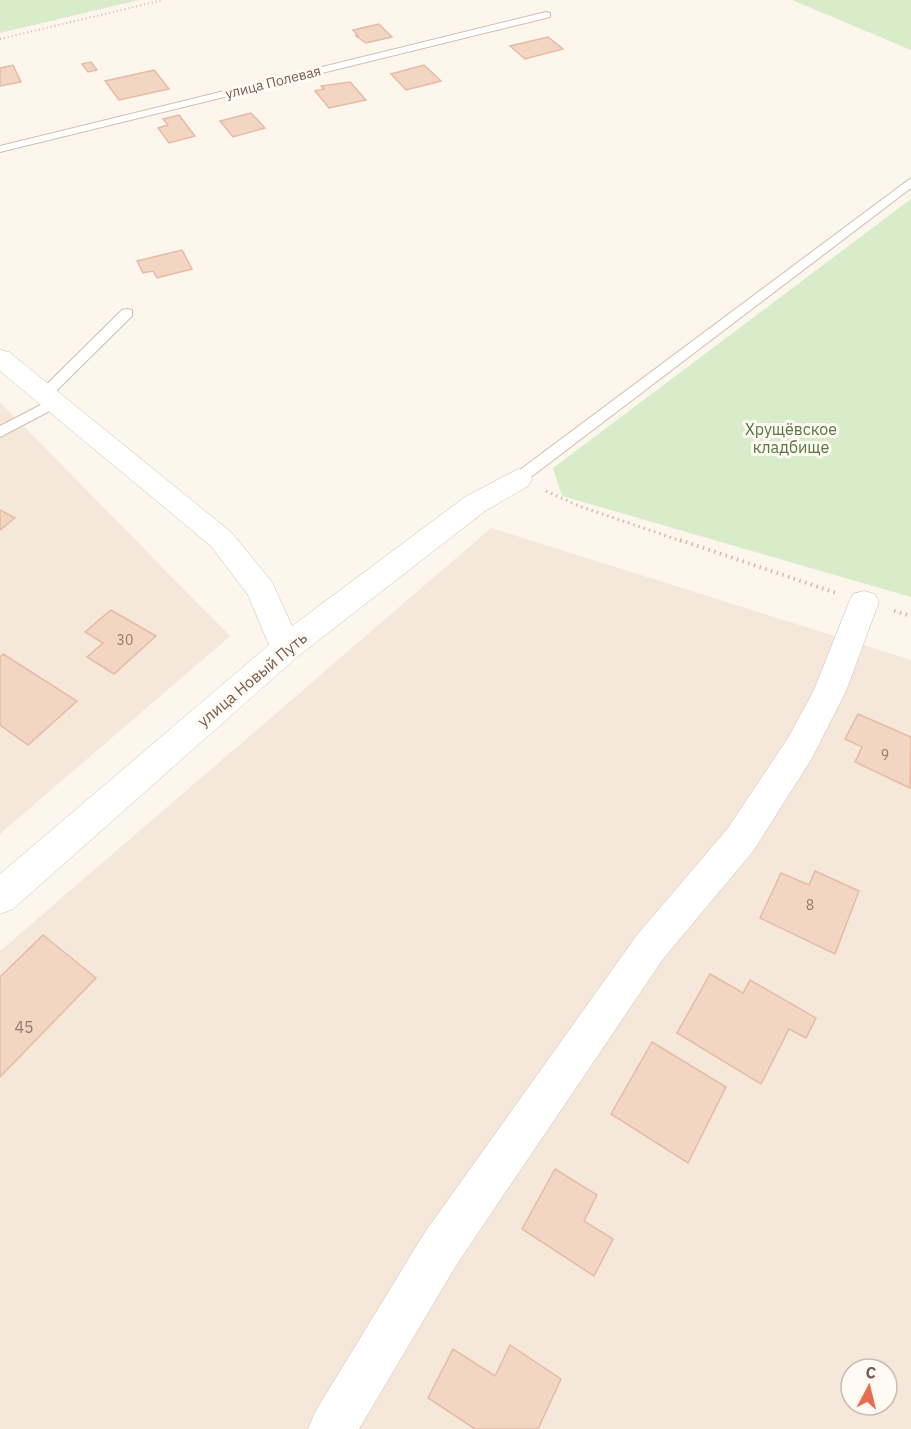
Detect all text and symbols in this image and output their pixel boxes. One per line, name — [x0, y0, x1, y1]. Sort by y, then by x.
street label: улица Полевая — [223, 61, 323, 103]
park label: Хрущёвское кладбище — [745, 419, 837, 457]
street label: улица Новый Путь — [193, 627, 311, 731]
house number: 30 — [117, 631, 133, 649]
house number: 9 — [881, 746, 889, 764]
house number: 8 — [806, 896, 814, 914]
house number: 45 — [14, 1017, 34, 1037]
north arrow — [839, 1357, 899, 1417]
text: С — [864, 1362, 877, 1383]

